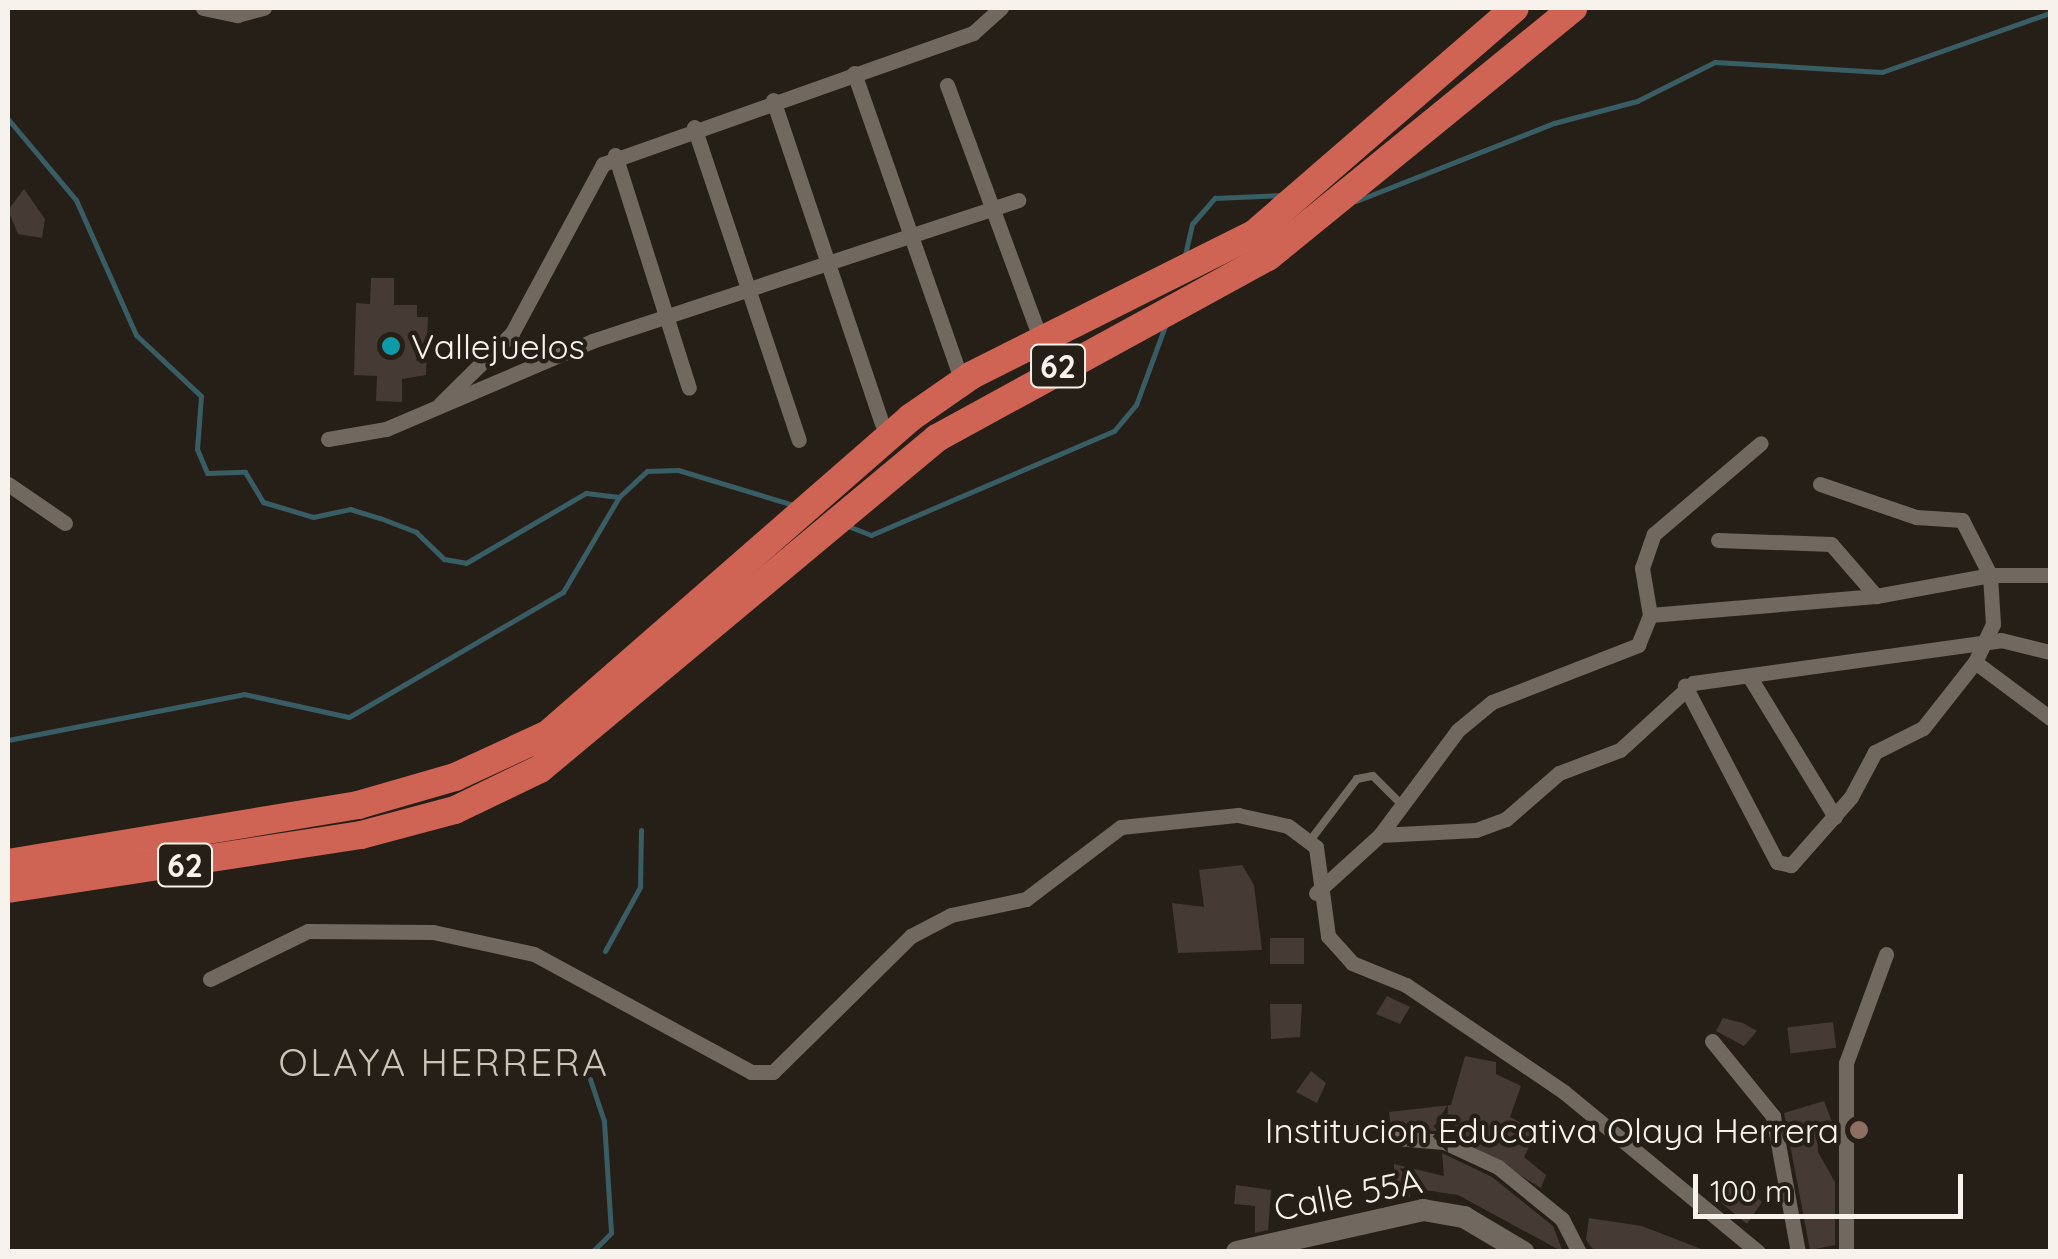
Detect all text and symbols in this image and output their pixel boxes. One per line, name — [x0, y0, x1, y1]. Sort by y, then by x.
place label: Vallejuelos — [411, 325, 585, 367]
marker: Vallejuelos — [380, 335, 402, 357]
road number: 62 — [1028, 339, 1088, 393]
road number: 62 — [155, 838, 215, 892]
district label: OLAYA HERRERA — [279, 1040, 609, 1086]
place label: Institucion Educativa Olaya Herrera — [1265, 1109, 1839, 1151]
marker: Institucion Educativa Olaya Herrera — [1848, 1119, 1870, 1141]
scale bar — [1698, 1154, 1968, 1216]
street label: Calle 55A — [1270, 1159, 1426, 1229]
text: 100 m — [1710, 1172, 1792, 1210]

